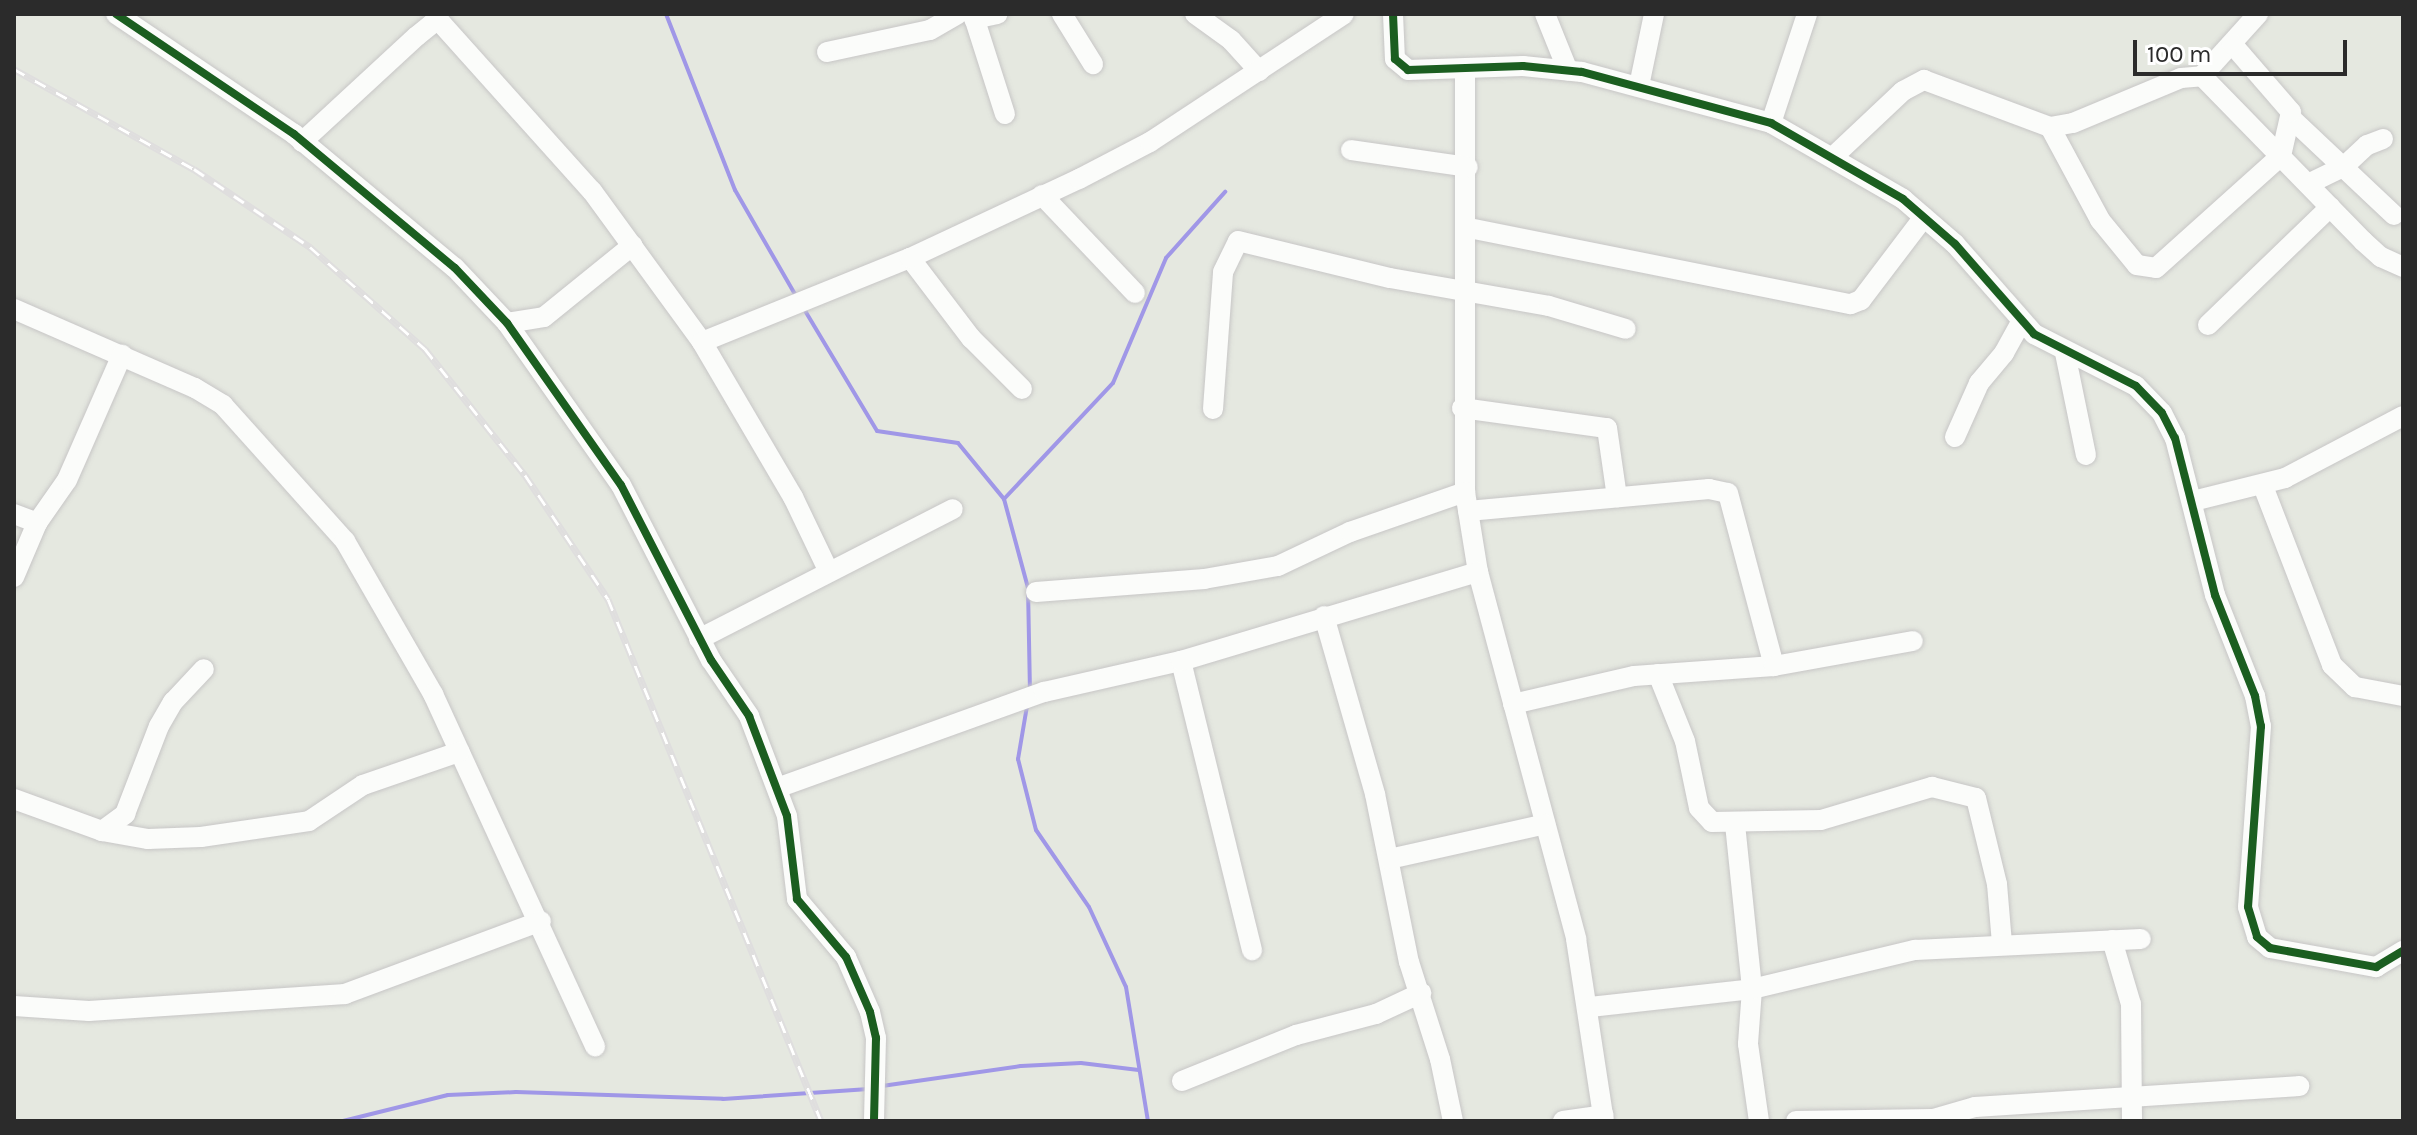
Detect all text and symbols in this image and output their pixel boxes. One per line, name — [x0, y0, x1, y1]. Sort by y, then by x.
scale bar — [2137, 24, 2351, 74]
text: 100 m — [2147, 40, 2212, 68]

